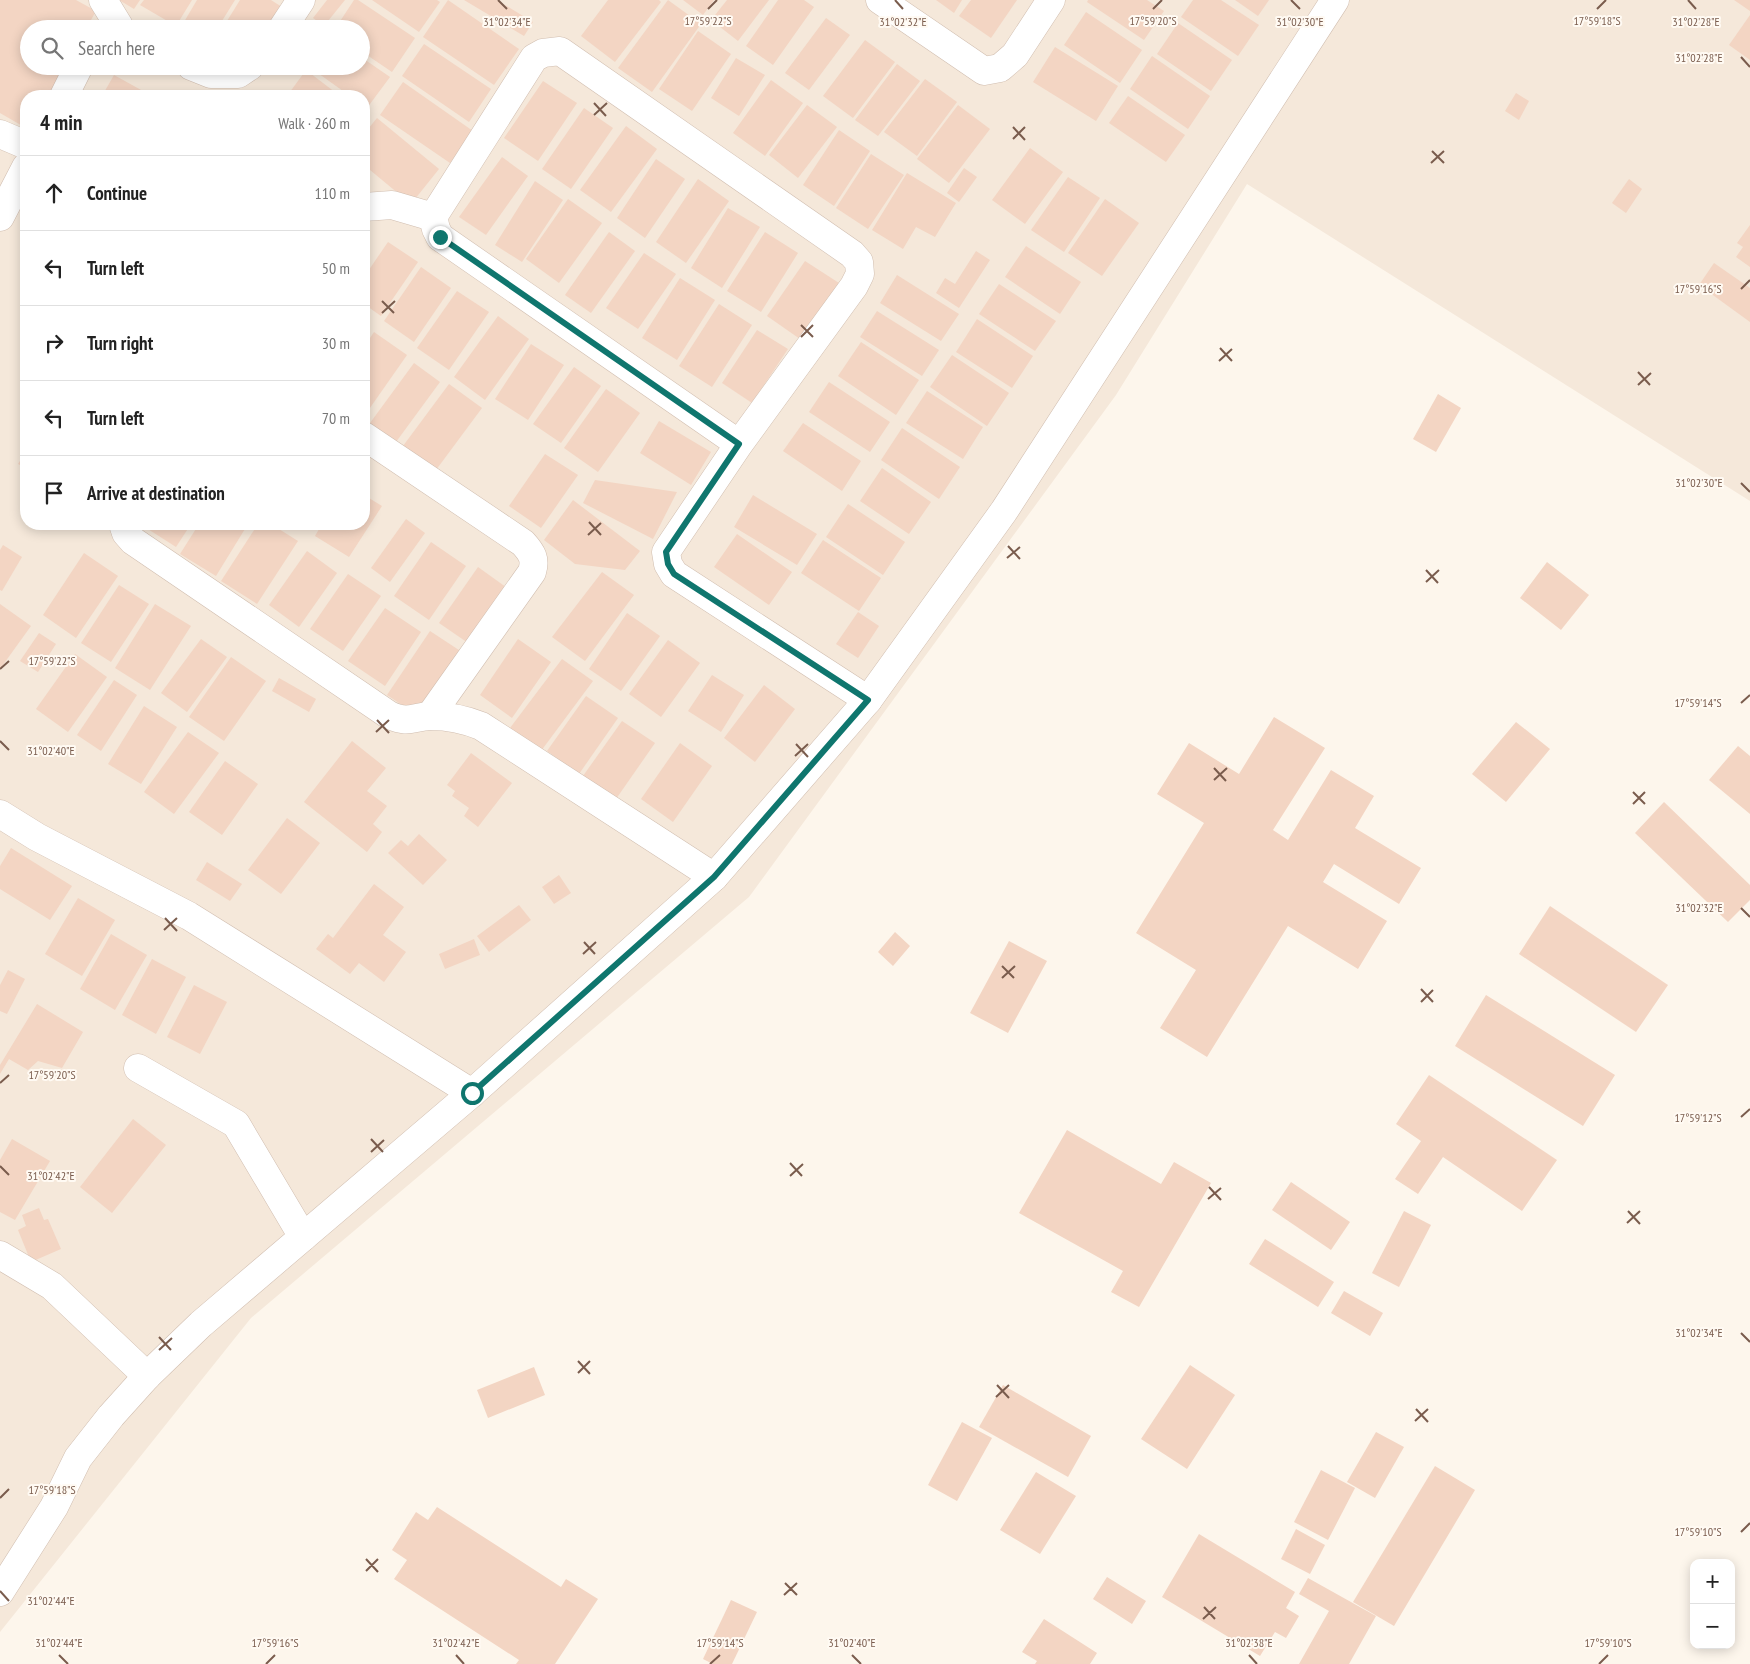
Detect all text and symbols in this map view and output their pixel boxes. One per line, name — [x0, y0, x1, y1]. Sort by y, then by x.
text: 17°59'22"S — [684, 13, 732, 28]
text: 17°59'20"S — [1129, 13, 1177, 28]
text: 17°59'18"S — [1573, 13, 1621, 28]
text: 31°02'34"E — [483, 14, 531, 29]
text: 31°02'32"E — [879, 14, 927, 29]
text: 31°02'30"E — [1276, 14, 1324, 29]
text: 31°02'28"E — [1672, 14, 1720, 29]
search box — [20, 20, 370, 75]
icon: search — [38, 34, 66, 62]
text: Search here — [78, 36, 155, 60]
text: 31°02'28"E — [1675, 50, 1723, 65]
text: 4 min — [40, 109, 82, 136]
text: Walk · 260 m — [278, 113, 350, 133]
icon: ahead — [40, 179, 68, 207]
text: Continue — [87, 181, 147, 205]
text: 110 m — [315, 183, 350, 203]
route end — [429, 226, 452, 249]
icon: left — [40, 254, 68, 282]
text: Turn left — [87, 256, 144, 280]
text: 50 m — [322, 258, 350, 278]
text: 17°59'16"S — [1674, 281, 1722, 296]
icon: right — [40, 329, 68, 357]
text: Turn right — [87, 331, 153, 355]
text: 30 m — [322, 333, 350, 353]
icon: left — [40, 404, 68, 432]
text: Turn left — [87, 406, 144, 430]
text: 70 m — [322, 408, 350, 428]
text: 31°02'30"E — [1675, 475, 1723, 490]
icon: arrive — [40, 479, 68, 507]
text: Arrive at destination — [87, 481, 225, 505]
text: 17°59'22"S — [28, 653, 76, 668]
text: 17°59'14"S — [1674, 695, 1722, 710]
text: 31°02'40"E — [27, 743, 75, 758]
text: 31°02'32"E — [1675, 900, 1723, 915]
text: 17°59'20"S — [28, 1067, 76, 1082]
route start — [461, 1082, 484, 1105]
text: 17°59'12"S — [1674, 1110, 1722, 1125]
text: 31°02'42"E — [27, 1168, 75, 1183]
text: 31°02'34"E — [1675, 1325, 1723, 1340]
text: 17°59'18"S — [28, 1482, 76, 1497]
text: 17°59'10"S — [1674, 1524, 1722, 1539]
map controls — [1690, 1559, 1735, 1649]
button: + — [1690, 1559, 1735, 1604]
text: 31°02'44"E — [27, 1593, 75, 1608]
button: − — [1690, 1604, 1735, 1649]
text: 31°02'44"E — [35, 1635, 83, 1650]
text: 17°59'16"S — [251, 1635, 299, 1650]
text: 31°02'42"E — [432, 1635, 480, 1650]
text: 17°59'14"S — [696, 1635, 744, 1650]
text: 31°02'40"E — [828, 1635, 876, 1650]
text: 31°02'38"E — [1225, 1635, 1273, 1650]
text: 17°59'10"S — [1584, 1635, 1632, 1650]

